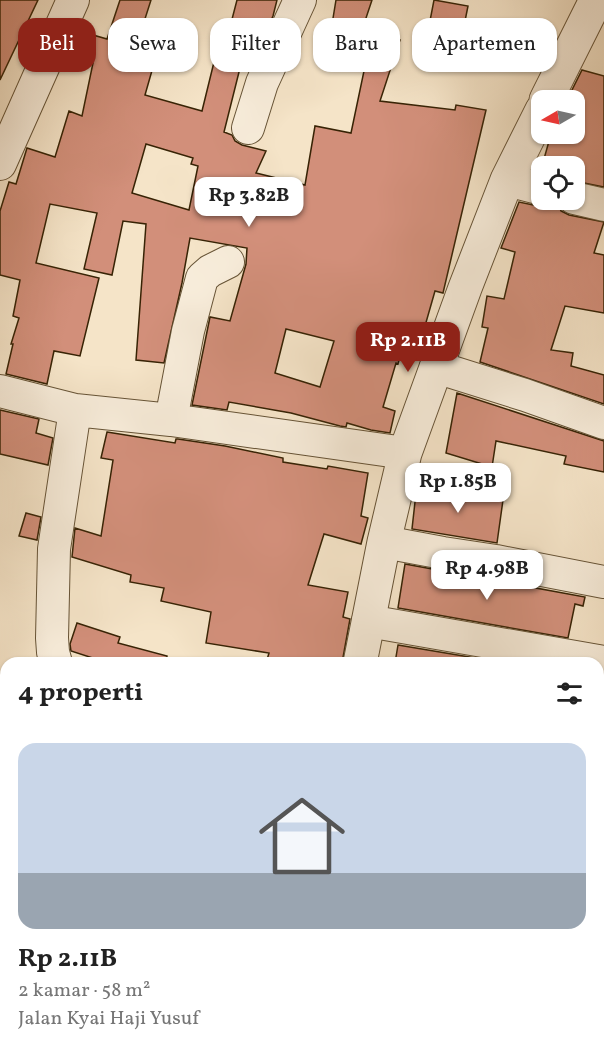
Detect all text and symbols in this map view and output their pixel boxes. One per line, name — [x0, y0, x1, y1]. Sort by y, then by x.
chip: Beli — [18, 18, 96, 72]
chip: Sewa — [108, 18, 198, 72]
chip: Filter — [210, 18, 301, 72]
chip: Baru — [313, 18, 400, 72]
chip: Apartemen — [412, 18, 557, 72]
north arrow — [531, 90, 585, 144]
map controls — [531, 90, 585, 210]
button: locate — [531, 156, 585, 210]
pin: Rp 3.82B — [187, 177, 311, 228]
text: Rp 3.82B — [208, 182, 290, 210]
pin: Rp 2.11B — [346, 322, 470, 373]
text: Rp 2.11B — [370, 327, 446, 355]
pin: Rp 1.85B — [396, 463, 520, 514]
text: Rp 1.85B — [419, 468, 497, 496]
pin: Rp 4.98B — [425, 550, 549, 601]
text: Rp 4.98B — [445, 555, 529, 583]
text: 4 properti — [18, 675, 143, 711]
icon: filters — [553, 677, 586, 710]
icon: home — [248, 782, 356, 890]
text: Rp 2.11B — [18, 941, 117, 977]
text: 2 kamar · 58 m² — [18, 977, 150, 1005]
text: Jalan Kyai Haji Yusuf — [18, 1005, 199, 1033]

